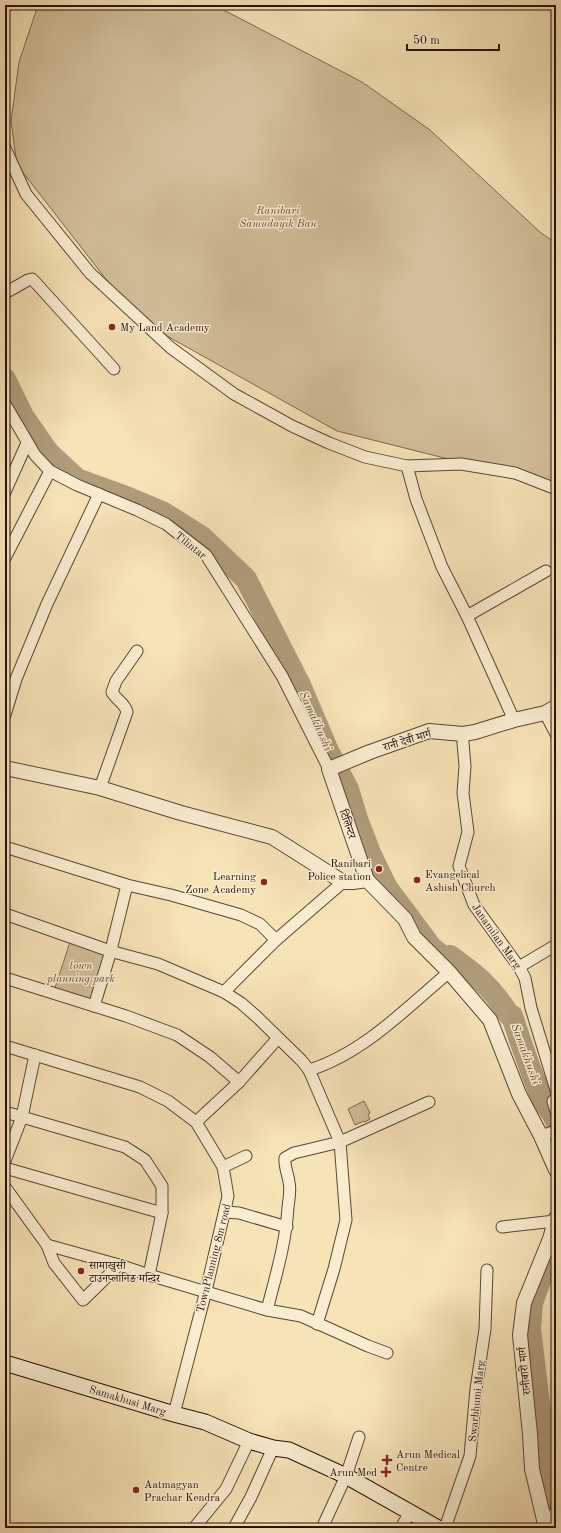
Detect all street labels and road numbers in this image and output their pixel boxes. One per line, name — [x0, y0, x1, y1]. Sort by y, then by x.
street label: Tilintar — [172, 530, 208, 562]
street label: रानी देवी मार्ग — [381, 727, 434, 754]
street label: टिलिन्टर — [336, 807, 359, 841]
street label: Janamilan Marg — [469, 902, 522, 972]
street label: TownPlanning 8m road — [196, 1203, 233, 1314]
street label: रानीबारी मार्ग — [515, 1345, 534, 1396]
street label: Swarbhumi Marg — [468, 1360, 487, 1443]
street label: Samakhusi Marg — [88, 1384, 167, 1418]

